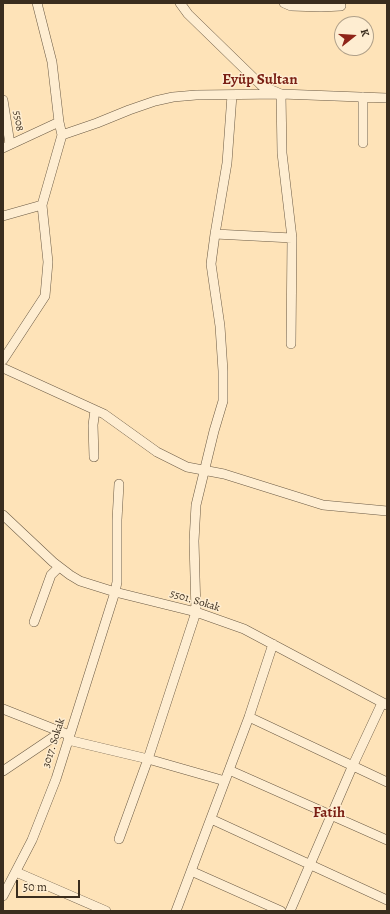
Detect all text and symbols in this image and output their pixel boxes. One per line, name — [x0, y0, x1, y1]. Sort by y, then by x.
north arrow — [334, 16, 374, 56]
text: K — [357, 27, 373, 38]
district label: Eyüp Sultan — [222, 71, 298, 89]
street label: 5508 — [10, 110, 26, 132]
street label: 5501. Sokak — [168, 587, 222, 615]
street label: 3017. Sokak — [40, 717, 68, 769]
district label: Fatih — [313, 804, 345, 822]
scale bar — [18, 872, 82, 898]
text: 50 m — [23, 879, 47, 895]

